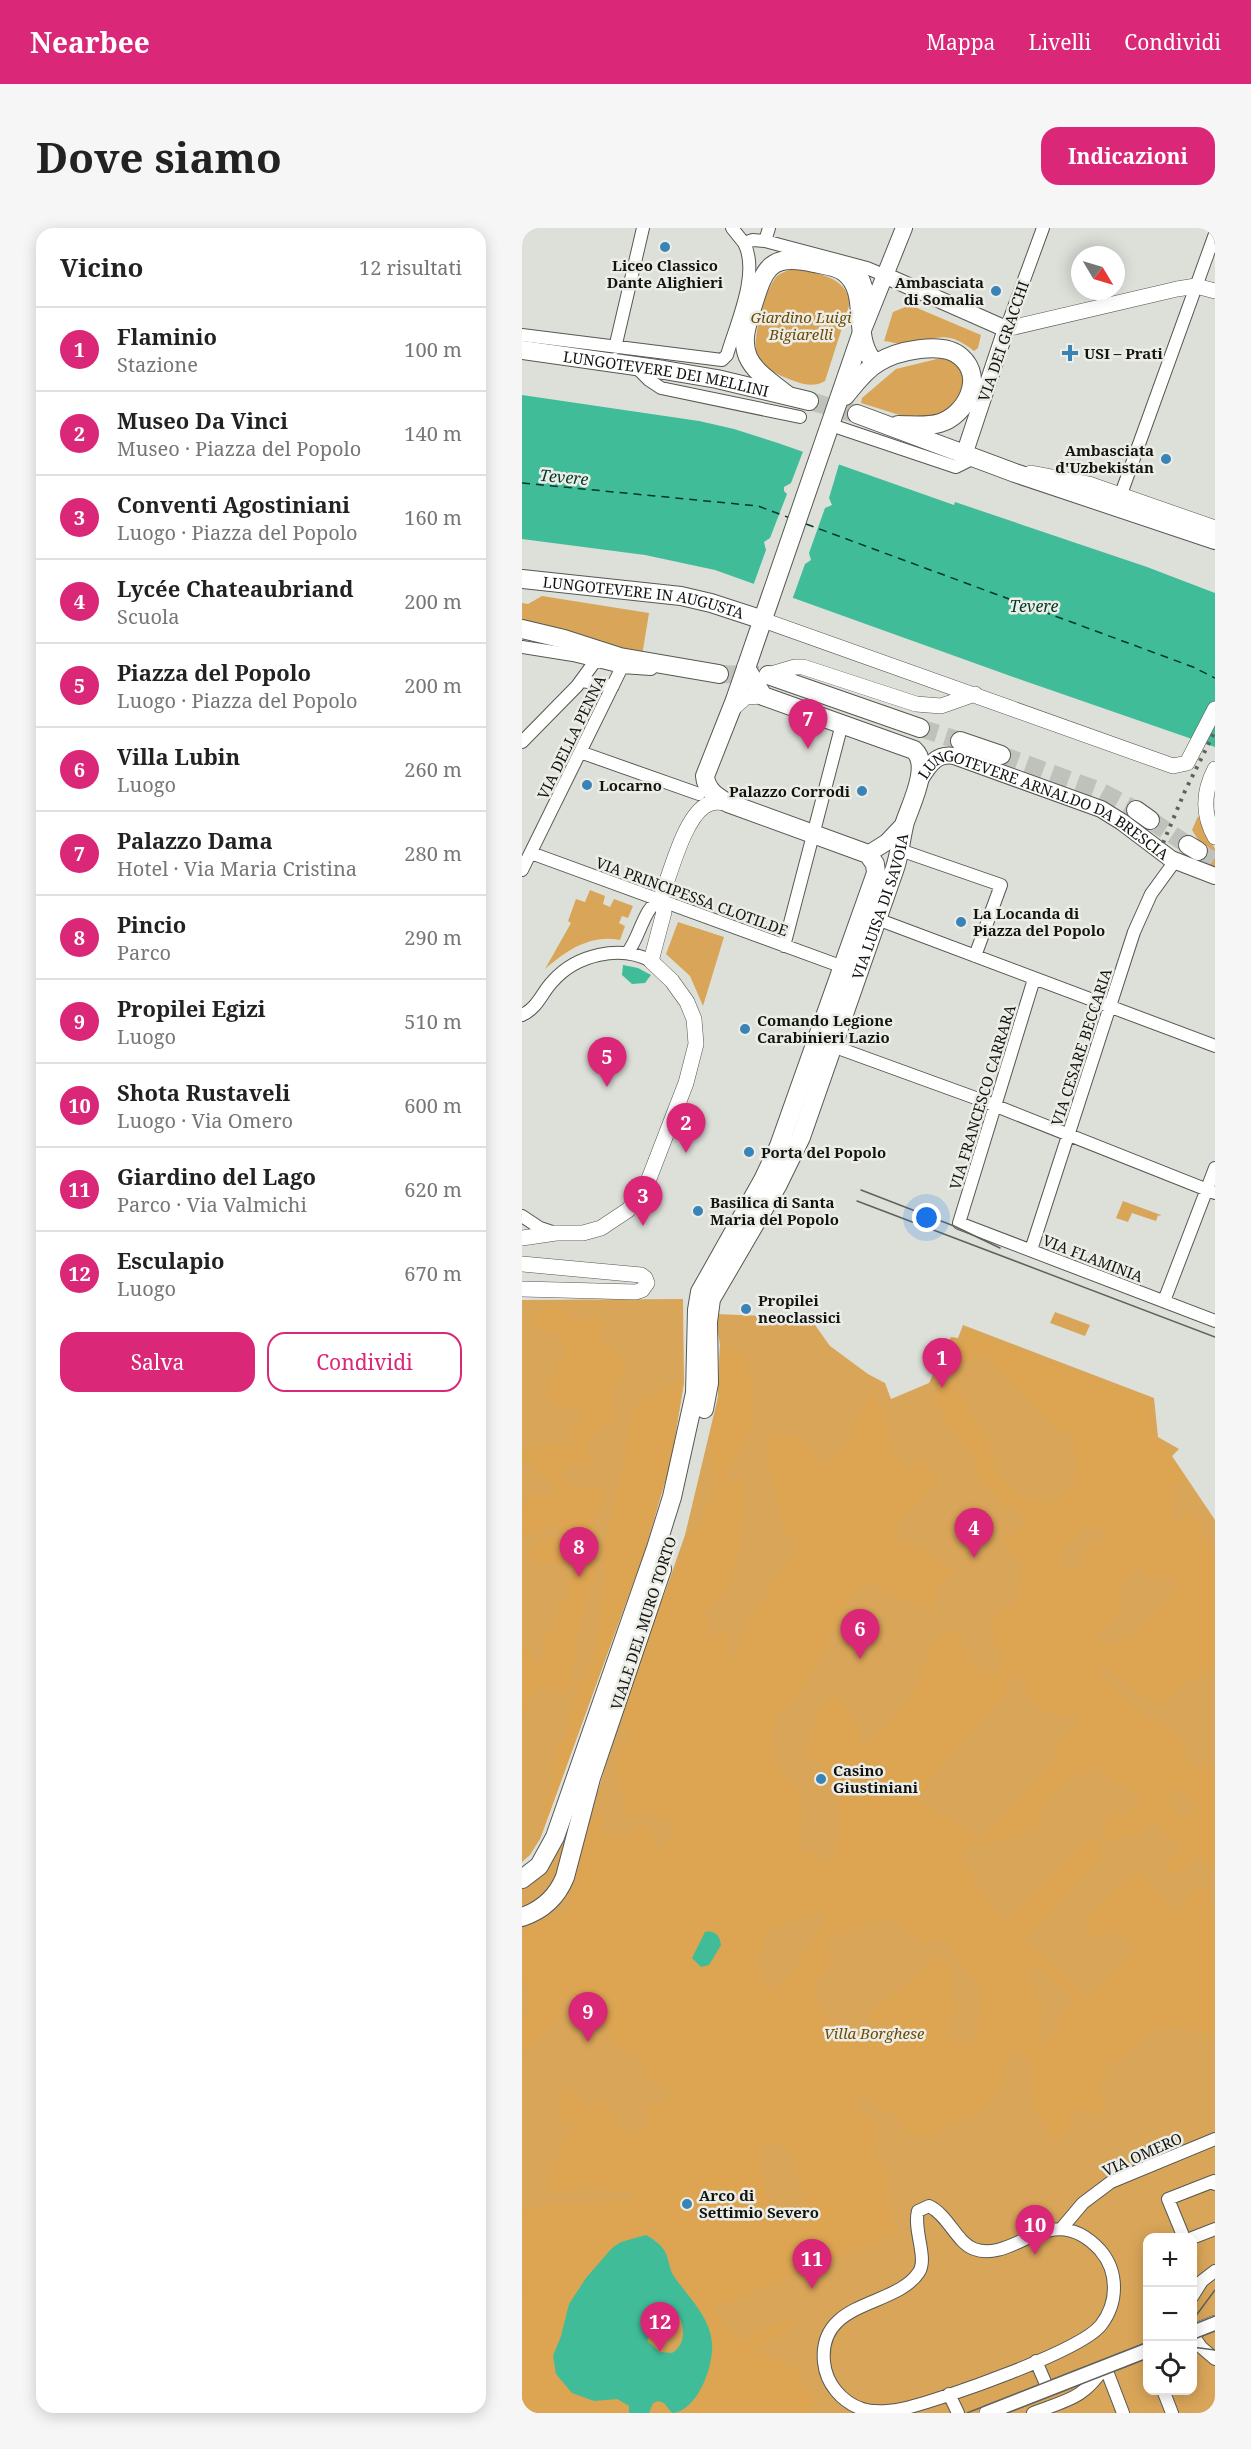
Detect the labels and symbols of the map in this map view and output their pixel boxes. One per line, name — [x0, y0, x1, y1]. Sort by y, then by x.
marker: Liceo Classico Dante Alighieri — [658, 240, 672, 254]
north arrow — [1071, 246, 1125, 300]
place label: Liceo Classico Dante Alighieri — [607, 255, 724, 292]
place label: Ambasciata di Somalia — [895, 272, 984, 309]
street label: VIA DEI GRACCHI — [973, 278, 1033, 404]
marker: Ambasciata di Somalia — [989, 284, 1003, 298]
park label: Giardino Luigi Bigiarelli — [750, 307, 852, 344]
place label: USI – Prati — [1084, 343, 1163, 363]
marker: USI – Prati — [1061, 344, 1079, 362]
street label: LUNGOTEVERE DEI MELLINI — [562, 346, 771, 401]
place label: Ambasciata d'Uzbekistan — [1055, 440, 1154, 477]
marker: Ambasciata d'Uzbekistan — [1159, 452, 1173, 466]
water label: Tevere — [539, 464, 589, 490]
street label: LUNGOTEVERE IN AUGUSTA — [542, 571, 747, 623]
water label: Tevere — [1010, 595, 1058, 617]
street label: VIA DELLA PENNA — [532, 671, 610, 802]
pin: 7 — [788, 700, 828, 749]
street label: LUNGOTEVERE ARNALDO DA BRESCIA — [913, 746, 1173, 864]
place label: Locarno — [599, 775, 662, 795]
marker: Locarno — [580, 778, 594, 792]
place label: Palazzo Corrodi — [729, 781, 851, 801]
marker: Palazzo Corrodi — [855, 784, 869, 798]
street label: VIA LUISA DI SAVOIA — [847, 831, 912, 982]
street label: VIA PRINCIPESSA CLOTILDE — [593, 852, 791, 940]
place label: La Locanda di Piazza del Popolo — [973, 903, 1105, 940]
marker: La Locanda di Piazza del Popolo — [954, 915, 968, 929]
street label: VIA CESARE BECCARIA — [1046, 965, 1116, 1128]
street label: VIA FRANCESCO CARRARA — [944, 1002, 1020, 1192]
place label: Comando Legione Carabinieri Lazio — [757, 1010, 893, 1047]
marker: Comando Legione Carabinieri Lazio — [738, 1022, 752, 1036]
pin: 5 — [588, 1038, 626, 1087]
pin: 2 — [666, 1104, 706, 1153]
place label: Porta del Popolo — [761, 1142, 886, 1162]
marker: Porta del Popolo — [742, 1145, 756, 1159]
pin: 3 — [624, 1176, 662, 1226]
place label: Basilica di Santa Maria del Popolo — [710, 1192, 839, 1229]
your location — [912, 1203, 941, 1232]
marker: Basilica di Santa Maria del Popolo — [691, 1204, 705, 1218]
street label: VIA FLAMINIA — [1040, 1230, 1146, 1286]
place label: Propilei neoclassici — [758, 1290, 842, 1327]
marker: Propilei neoclassici — [739, 1302, 753, 1316]
pin: 1 — [922, 1338, 962, 1388]
pin: 4 — [954, 1508, 994, 1558]
pin: 8 — [560, 1528, 598, 1577]
street label: VIALE DEL MURO TORTO — [605, 1534, 681, 1712]
pin: 6 — [840, 1610, 880, 1659]
place label: Casino Giustiniani — [833, 1760, 919, 1797]
marker: Casino Giustiniani — [814, 1772, 828, 1786]
pin: 9 — [568, 1992, 608, 2042]
park label: Villa Borghese — [824, 2023, 925, 2043]
street label: VIA OMERO — [1099, 2128, 1185, 2180]
place label: Arco di Settimio Severo — [699, 2185, 819, 2222]
marker: Arco di Settimio Severo — [680, 2197, 694, 2211]
pin: 10 — [1016, 2206, 1054, 2255]
pin: 11 — [792, 2240, 832, 2289]
pin: 12 — [640, 2302, 680, 2352]

